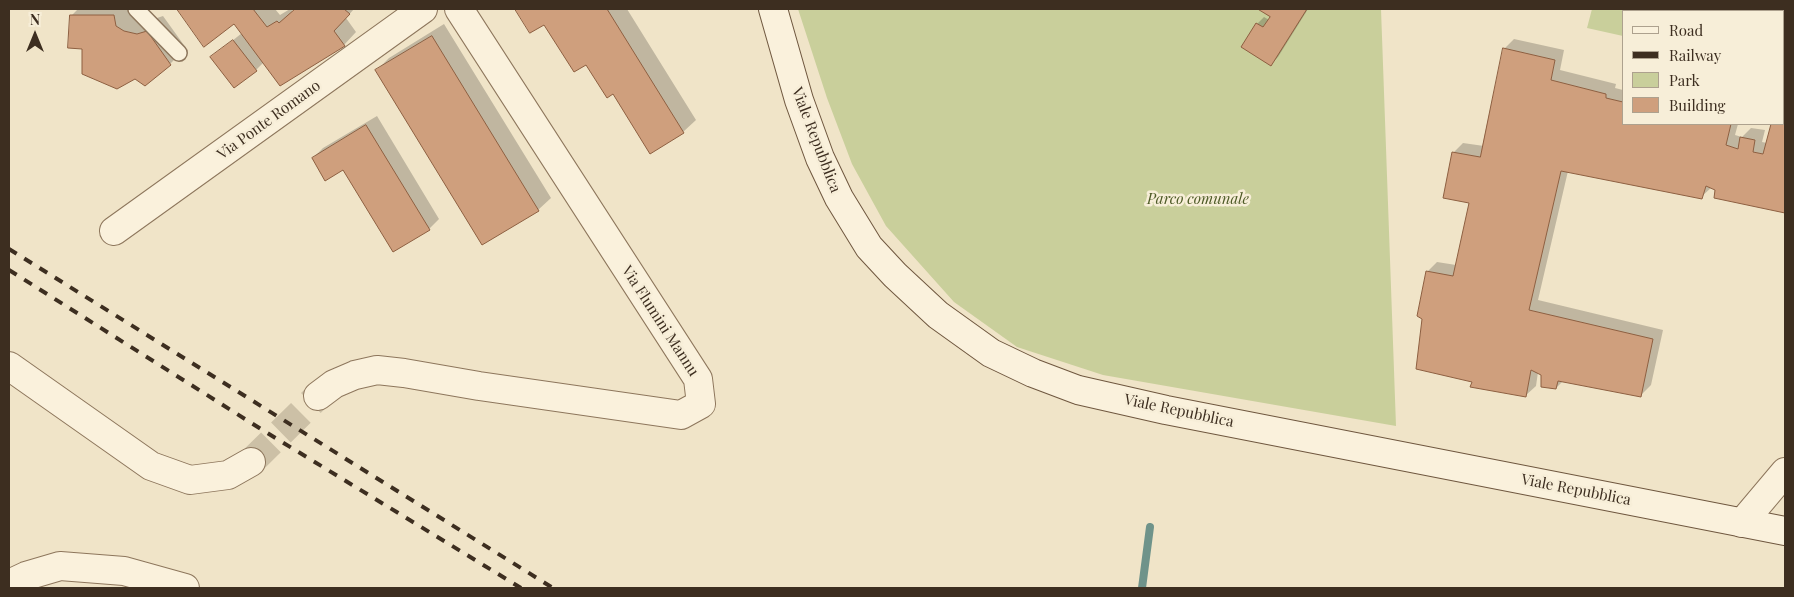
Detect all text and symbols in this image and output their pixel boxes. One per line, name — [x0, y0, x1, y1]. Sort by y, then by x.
north arrow — [10, 10, 60, 60]
text: N — [30, 10, 40, 29]
legend — [1622, 10, 1784, 125]
text: Road — [1669, 20, 1703, 40]
text: Railway — [1669, 45, 1721, 65]
text: Park — [1669, 70, 1700, 90]
street label: Via Ponte Romano — [214, 77, 324, 163]
street label: Viale Repubblica — [788, 85, 844, 195]
text: Building — [1669, 95, 1725, 115]
park label: Parco comunale — [1147, 190, 1249, 208]
street label: Via Flumini Mannu — [618, 262, 702, 380]
street label: Viale Repubblica — [1123, 391, 1235, 431]
street label: Viale Repubblica — [1520, 471, 1632, 509]

